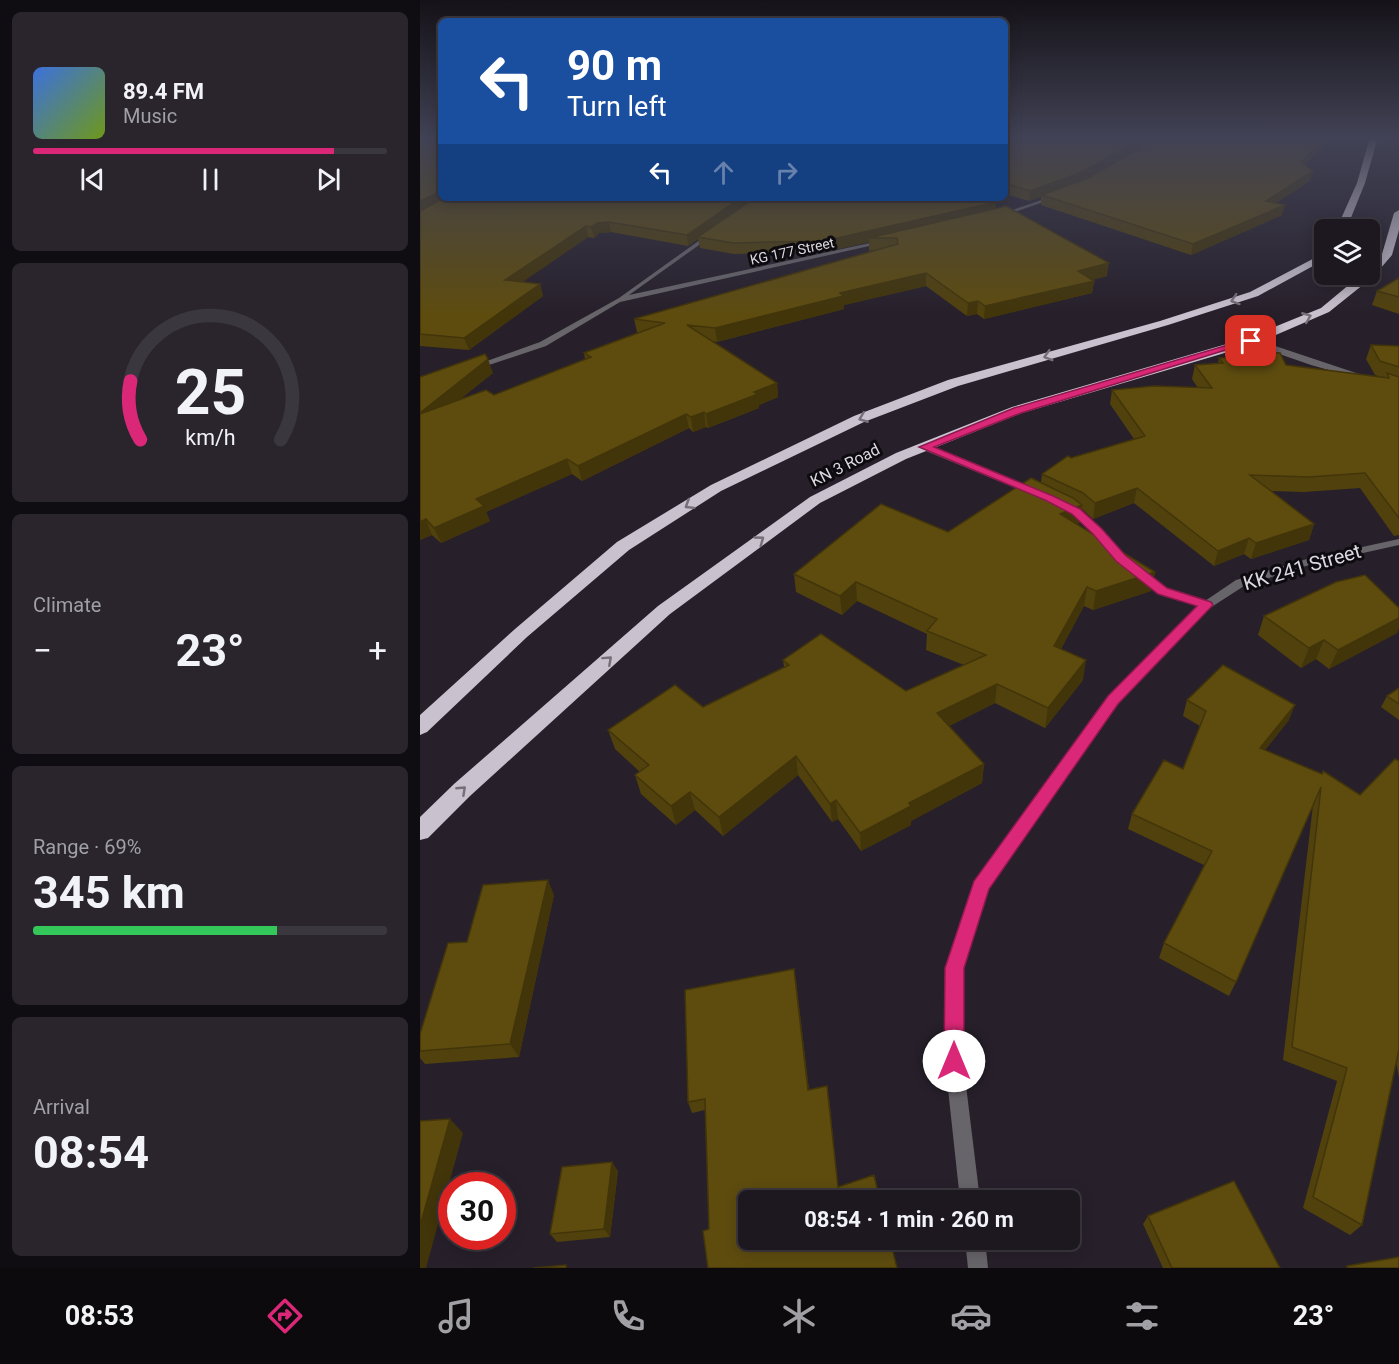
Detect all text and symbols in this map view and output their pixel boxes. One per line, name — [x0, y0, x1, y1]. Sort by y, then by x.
text: 90 m — [567, 41, 662, 90]
icon: left — [468, 42, 546, 120]
text: 89.4 FM — [123, 79, 204, 104]
text: Turn left — [567, 91, 667, 123]
text: Music — [123, 104, 177, 128]
icon: left — [644, 156, 677, 189]
icon: ahead — [707, 156, 740, 189]
icon: right — [770, 156, 803, 189]
icon: previous — [76, 163, 109, 196]
icon: pause — [194, 163, 227, 196]
icon: next — [312, 163, 345, 196]
map controls — [1314, 219, 1380, 285]
button: layers — [1314, 219, 1380, 285]
street label: KG 177 Street — [748, 234, 836, 268]
one-way arrow — [1230, 293, 1241, 306]
one-way arrow — [1301, 312, 1312, 324]
pin — [1225, 315, 1276, 366]
icon: arrive — [1234, 324, 1267, 357]
one-way arrow — [1043, 349, 1054, 361]
text: 25 — [174, 356, 246, 429]
one-way arrow — [858, 411, 869, 423]
text: km/h — [185, 425, 235, 450]
street label: KN 3 Road — [807, 439, 883, 491]
one-way arrow — [685, 497, 695, 509]
one-way arrow — [754, 536, 765, 547]
street label: KK 241 Street — [1240, 539, 1364, 595]
text: Climate — [33, 593, 101, 617]
text: 23° — [175, 624, 245, 677]
text: − — [33, 631, 52, 670]
text: + — [368, 631, 387, 670]
one-way arrow — [601, 657, 612, 668]
one-way arrow — [455, 786, 465, 797]
text: Range · 69% — [33, 835, 141, 859]
text: 345 km — [33, 866, 185, 919]
position arrow — [922, 1029, 986, 1093]
text: Arrival — [33, 1095, 90, 1119]
text: 08:54 — [33, 1126, 149, 1179]
speed limit sign: 30 — [438, 1172, 516, 1250]
text: 08:54 · 1 min · 260 m — [804, 1207, 1014, 1232]
icon: directions — [264, 1295, 306, 1337]
icon: music — [435, 1295, 477, 1337]
icon: phone — [607, 1295, 649, 1337]
icon: climate — [778, 1295, 820, 1337]
icon: car — [950, 1295, 992, 1337]
icon: filters — [1121, 1295, 1163, 1337]
text: 08:53 — [65, 1300, 134, 1332]
text: 23° — [1293, 1300, 1334, 1332]

